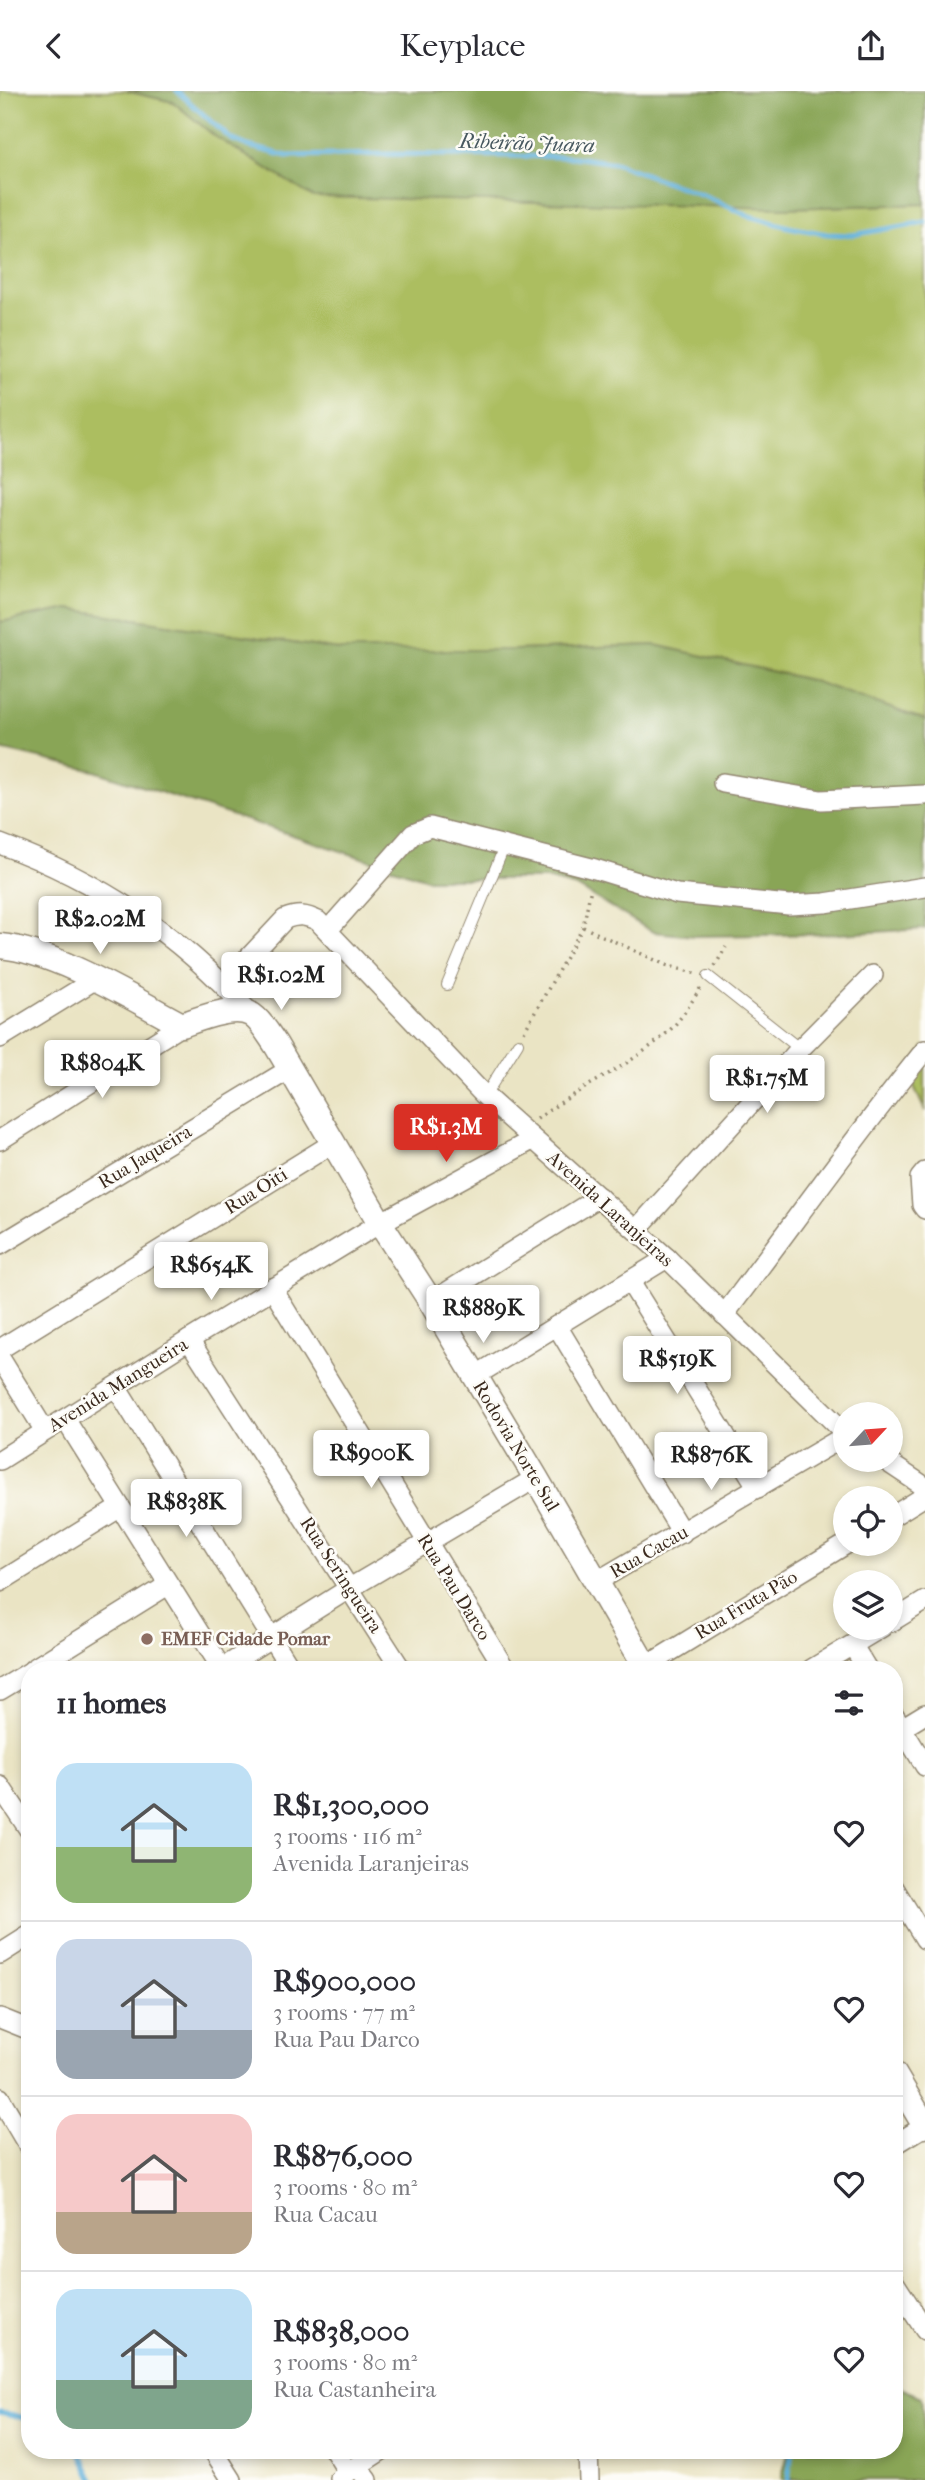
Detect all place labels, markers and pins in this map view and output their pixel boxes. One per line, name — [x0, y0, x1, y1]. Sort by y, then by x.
pin: R$2.02M — [35, 897, 165, 956]
pin: R$1.02M — [216, 953, 346, 1012]
pin: R$804K — [45, 1041, 159, 1100]
pin: R$1.75M — [702, 1055, 832, 1115]
pin: R$1.3M — [389, 1105, 503, 1164]
pin: R$654K — [154, 1243, 268, 1302]
pin: R$889K — [426, 1285, 540, 1345]
pin: R$519K — [620, 1337, 734, 1396]
pin: R$900K — [314, 1431, 428, 1490]
pin: R$876K — [654, 1433, 768, 1492]
pin: R$838K — [129, 1479, 243, 1539]
place label: EMEF Cidade Pomar — [161, 1628, 331, 1650]
marker: EMEF Cidade Pomar — [139, 1631, 155, 1647]

